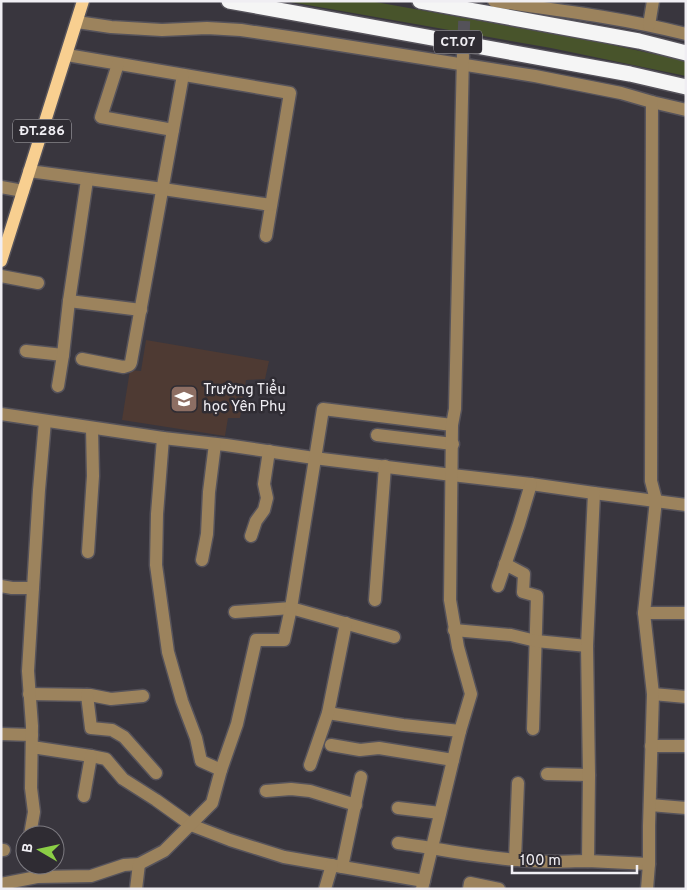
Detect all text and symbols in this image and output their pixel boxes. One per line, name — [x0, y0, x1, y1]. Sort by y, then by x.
road number: CT.07 — [434, 31, 482, 54]
road number: ĐT.286 — [13, 120, 71, 142]
place label: Trường Tiểu học Yên Phụ — [203, 379, 286, 417]
school or university icon: Trường Tiểu học Yên Phụ — [169, 384, 199, 414]
north arrow — [15, 825, 65, 875]
text: B — [19, 842, 38, 854]
scale bar — [512, 842, 637, 874]
text: 100 m — [520, 852, 561, 871]

